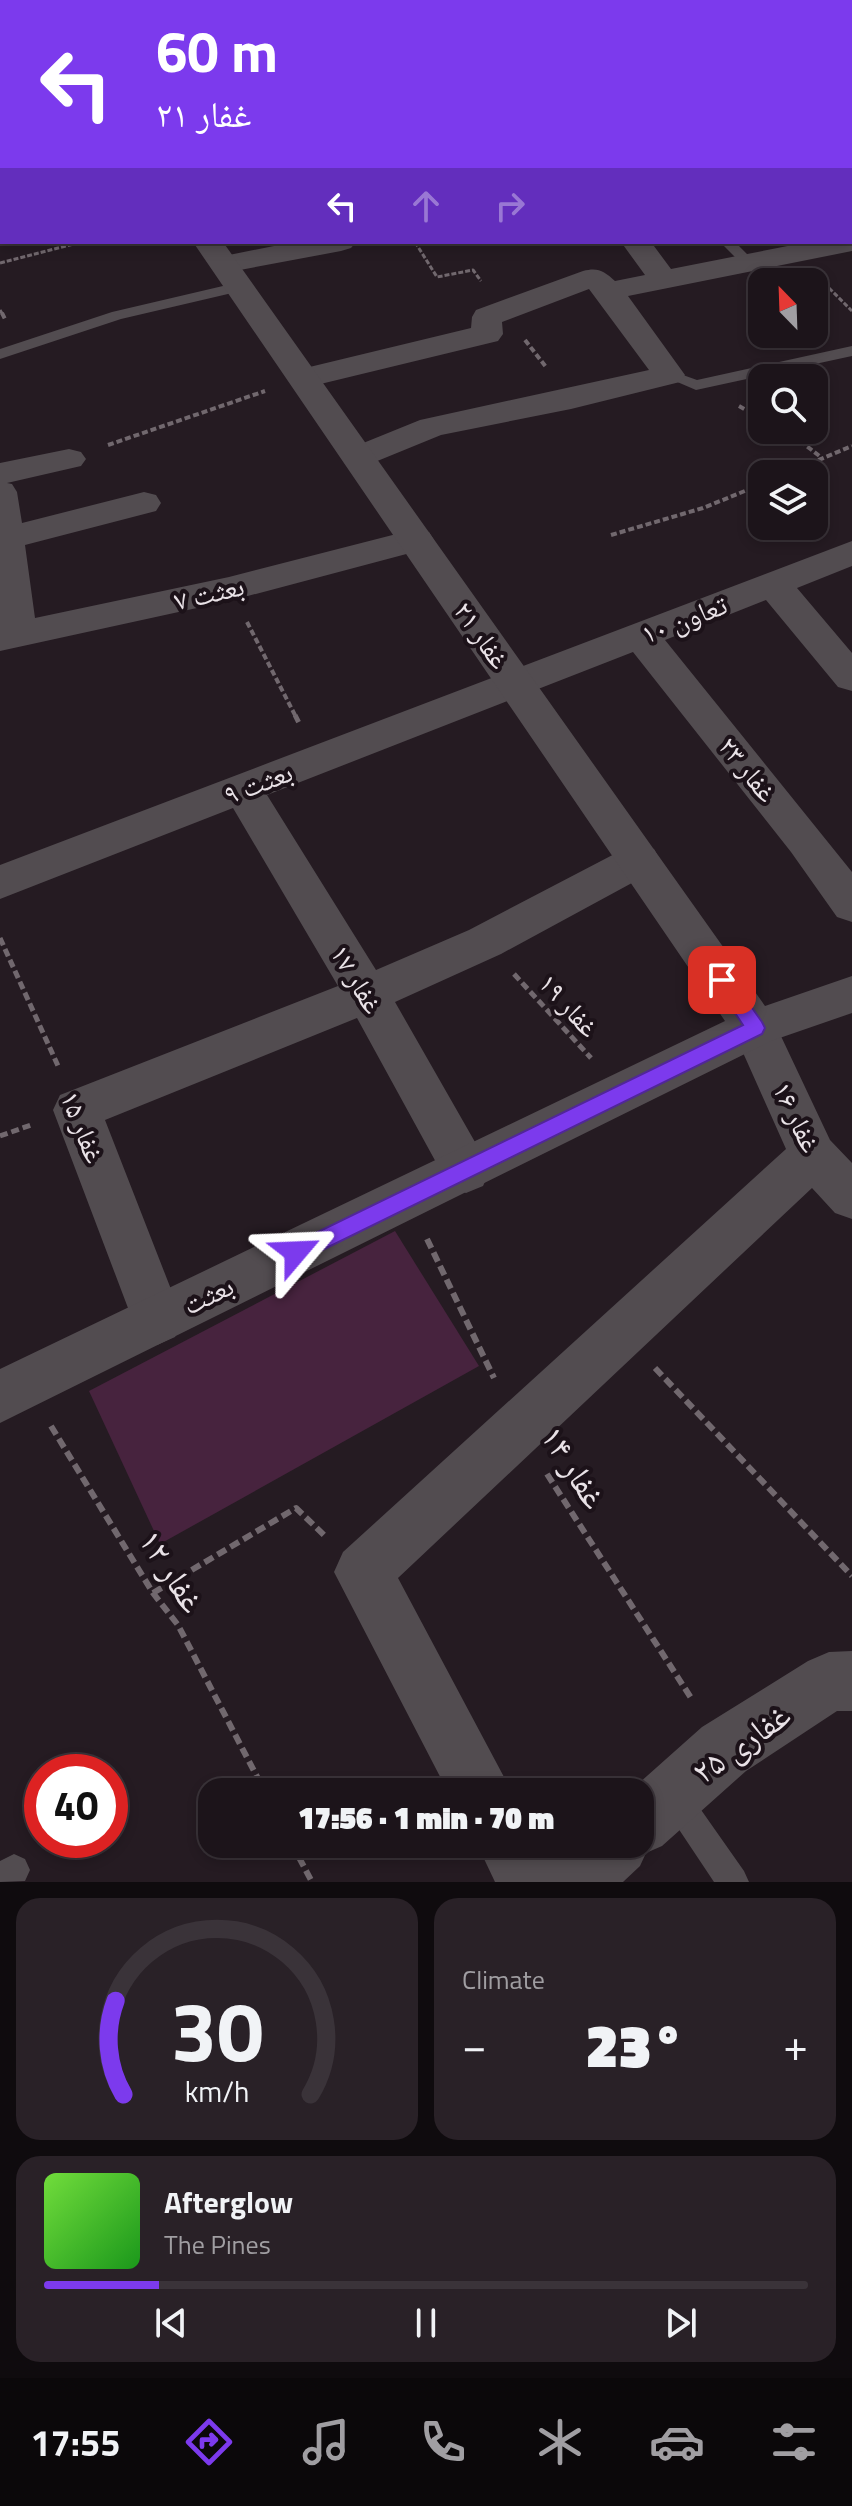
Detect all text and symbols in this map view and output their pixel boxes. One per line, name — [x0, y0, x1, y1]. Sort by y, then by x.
text: 60 m — [156, 9, 278, 94]
icon: left — [24, 32, 128, 136]
text: غفار ۲۱ — [156, 86, 251, 141]
icon: left — [320, 184, 364, 228]
icon: ahead — [404, 184, 448, 228]
icon: right — [488, 184, 532, 228]
north arrow — [748, 268, 828, 348]
map controls — [748, 268, 828, 540]
button: search — [748, 364, 828, 444]
button: layers — [748, 460, 828, 540]
street label: بعثت ۷ — [169, 564, 248, 621]
street label: تعاون ۱۰ — [635, 582, 733, 655]
street label: غفار ۲۱ — [444, 592, 521, 677]
street label: غفار ۲۳ — [708, 726, 788, 811]
street label: بعثت ۹ — [217, 750, 299, 815]
street label: غفار ۱۷ — [320, 936, 395, 1022]
pin — [688, 946, 756, 1014]
icon: arrive — [700, 958, 744, 1002]
street label: غفار ۱۹ — [529, 963, 610, 1047]
street label: غفار ۱۶ — [762, 1074, 833, 1160]
street label: غفار ۱۵ — [50, 1084, 117, 1169]
position arrow — [254, 1210, 338, 1294]
street label: بعثت — [175, 1264, 241, 1325]
street label: غفار ۱۴ — [528, 1415, 621, 1518]
street label: غفار ۱۲ — [126, 1519, 219, 1622]
street label: غفاری ۲۵ — [680, 1689, 801, 1796]
speed limit sign: 40 — [24, 1754, 128, 1858]
text: 17:56 · 1 min · 70 m — [298, 1795, 554, 1841]
text: Climate — [462, 1960, 545, 1999]
text: 30 — [170, 1967, 264, 2093]
text: 23° — [586, 1999, 685, 2090]
text: − — [462, 2011, 487, 2078]
text: + — [783, 2011, 808, 2078]
text: km/h — [185, 2070, 249, 2113]
text: Afterglow — [164, 2179, 293, 2225]
text: The Pines — [164, 2225, 271, 2264]
icon: previous — [149, 2301, 193, 2345]
icon: pause — [404, 2301, 448, 2345]
icon: next — [659, 2301, 703, 2345]
icon: directions — [181, 2414, 237, 2470]
icon: music — [298, 2414, 354, 2470]
icon: phone — [415, 2414, 471, 2470]
icon: climate — [532, 2414, 588, 2470]
icon: car — [649, 2414, 705, 2470]
icon: filters — [766, 2414, 822, 2470]
text: 17:55 — [30, 2415, 120, 2470]

